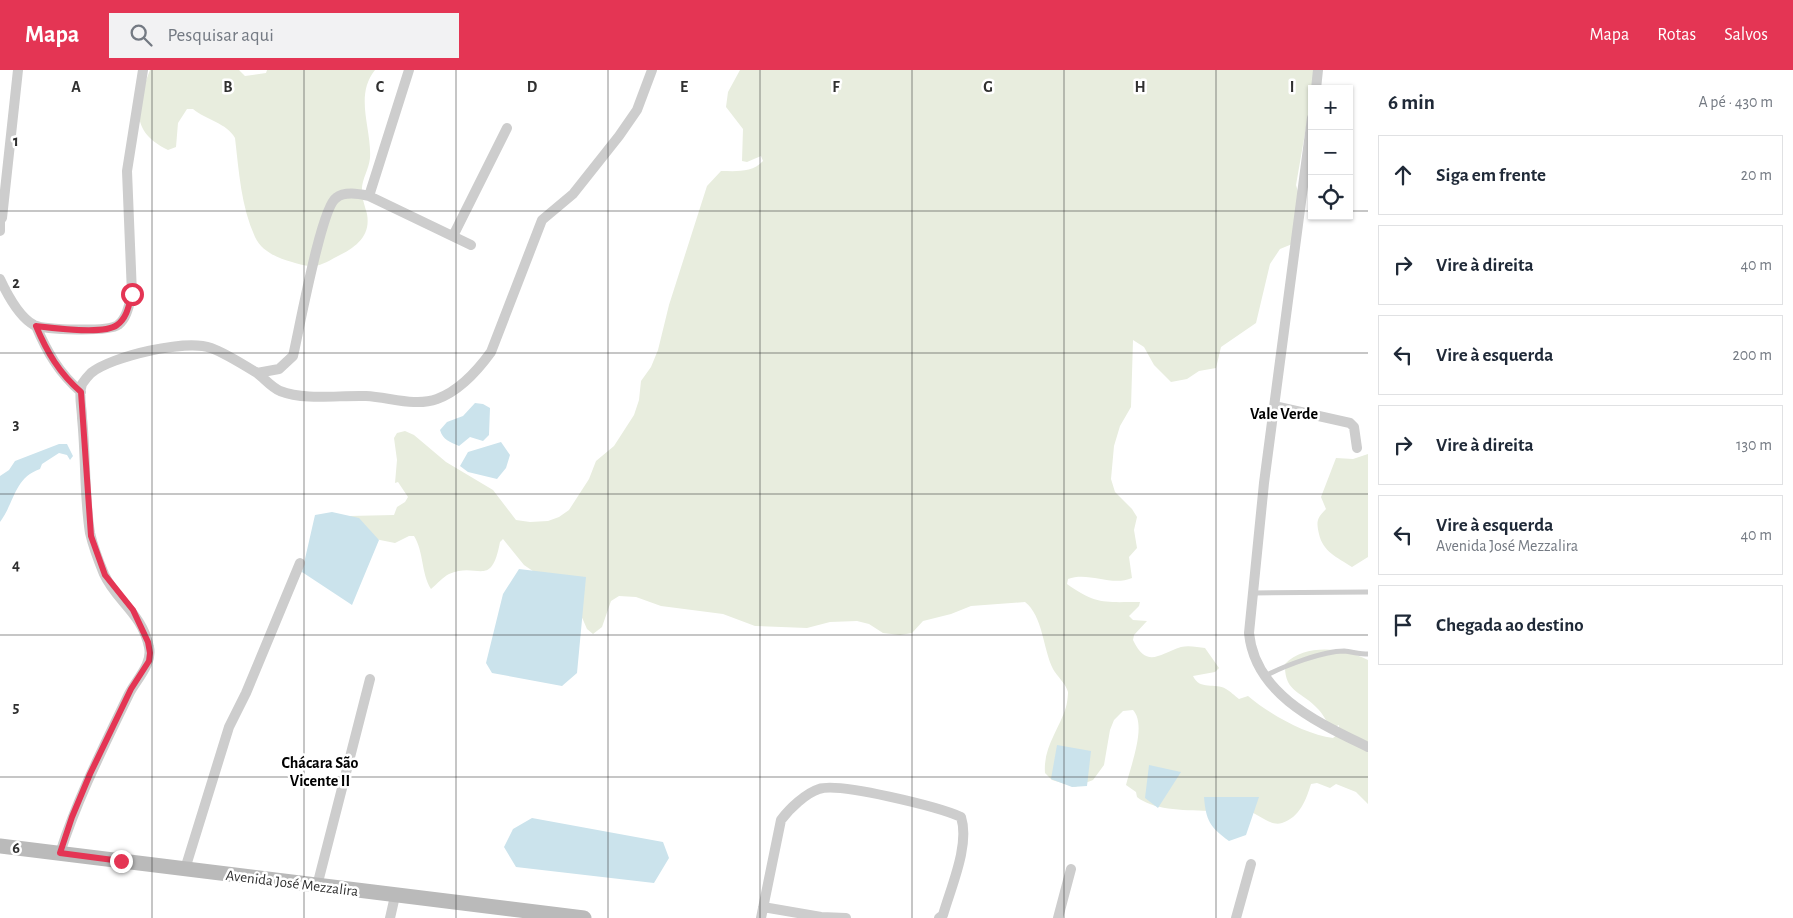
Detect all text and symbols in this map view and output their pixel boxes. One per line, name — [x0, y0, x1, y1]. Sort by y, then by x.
search box — [109, 13, 459, 58]
icon: search — [127, 21, 155, 49]
text: Mapa — [25, 23, 79, 47]
text: Pesquisar aqui — [167, 26, 274, 45]
text: Mapa — [1590, 26, 1629, 44]
text: Rotas — [1657, 26, 1696, 44]
text: Salvos — [1724, 26, 1768, 44]
text: A — [71, 79, 81, 95]
text: B — [223, 79, 233, 95]
text: C — [376, 79, 385, 95]
text: D — [527, 79, 538, 95]
text: E — [680, 79, 688, 95]
text: F — [832, 79, 840, 95]
text: G — [983, 79, 993, 95]
text: H — [1134, 79, 1146, 95]
text: I — [1290, 79, 1294, 95]
map controls — [1308, 85, 1353, 220]
button: + — [1308, 85, 1353, 130]
text: 6 min — [1388, 92, 1435, 113]
text: A pé · 430 m — [1698, 94, 1773, 110]
button: − — [1308, 130, 1353, 175]
text: 1 — [13, 133, 19, 149]
icon: ahead — [1389, 161, 1417, 189]
text: Siga em frente — [1436, 166, 1546, 185]
text: 20 m — [1741, 167, 1772, 183]
button: locate — [1308, 175, 1353, 220]
icon: right — [1389, 251, 1417, 279]
text: Vire à direita — [1436, 256, 1534, 275]
text: 40 m — [1740, 257, 1772, 273]
text: 2 — [12, 275, 20, 291]
route start — [121, 283, 144, 306]
icon: left — [1389, 341, 1417, 369]
text: Vire à esquerda — [1436, 346, 1553, 365]
text: 200 m — [1732, 347, 1772, 363]
district label: Vale Verde — [1250, 406, 1318, 422]
text: 3 — [13, 416, 20, 432]
icon: right — [1389, 431, 1417, 459]
text: Vire à direita — [1436, 436, 1534, 455]
text: 130 m — [1736, 437, 1772, 453]
text: Vire à esquerda — [1436, 516, 1553, 535]
icon: left — [1389, 521, 1417, 549]
text: 40 m — [1740, 527, 1772, 543]
text: Avenida José Mezzalira — [1436, 538, 1578, 554]
text: 4 — [12, 557, 20, 573]
icon: arrive — [1389, 611, 1417, 639]
text: Chegada ao destino — [1436, 616, 1584, 635]
text: 5 — [13, 699, 20, 715]
district label: Chácara São Vicente II — [282, 755, 359, 789]
text: 6 — [12, 840, 20, 856]
route end — [110, 850, 133, 873]
street label: Avenida José Mezzalira — [225, 868, 359, 899]

